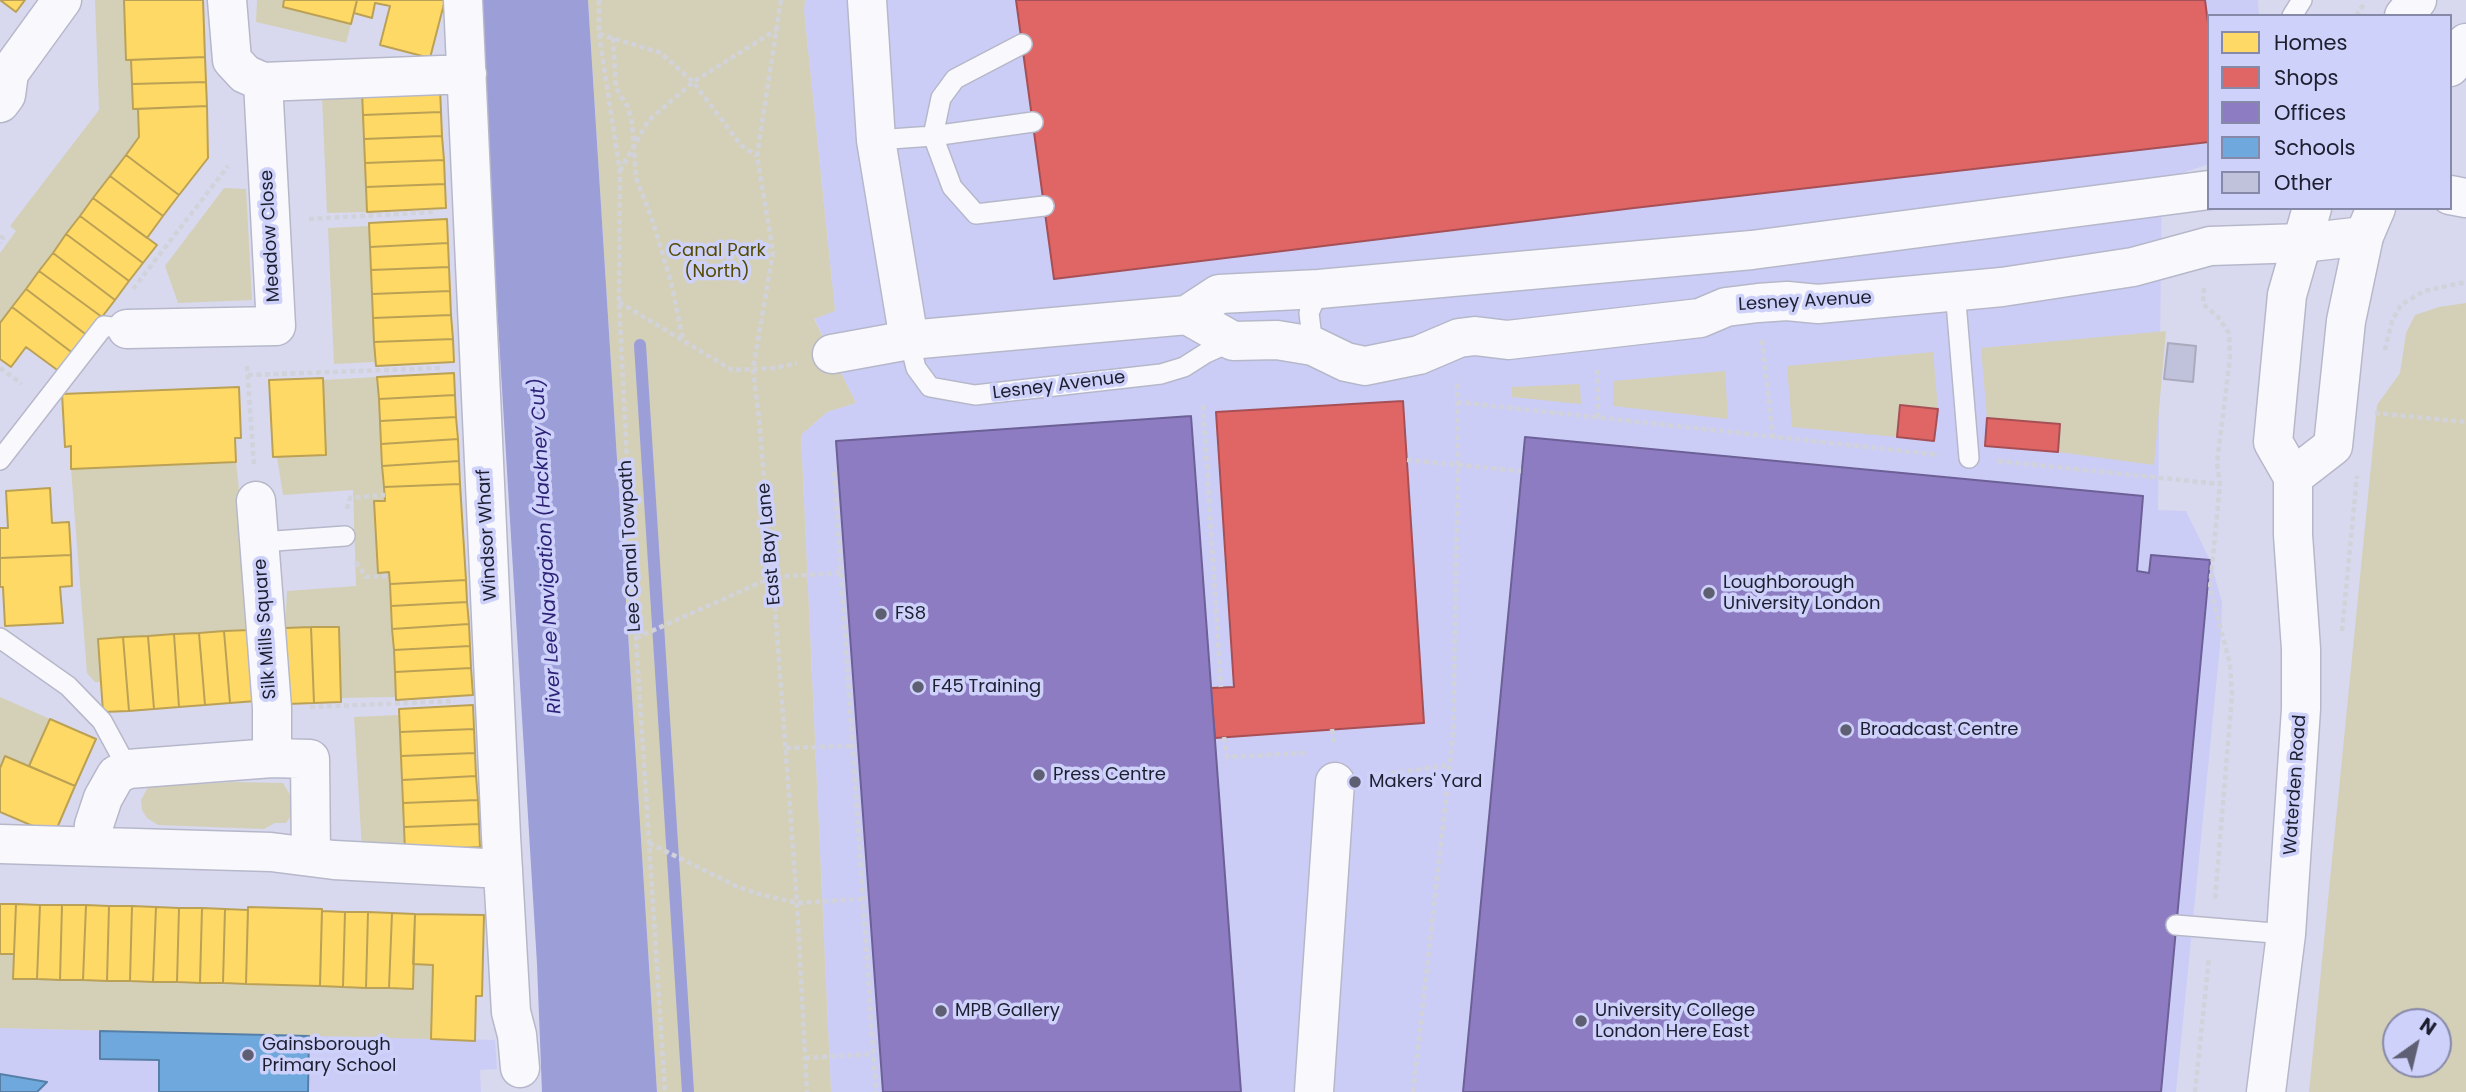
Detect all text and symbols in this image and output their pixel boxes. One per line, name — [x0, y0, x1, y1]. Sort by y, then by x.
legend — [2207, 14, 2452, 210]
text: Homes — [2274, 28, 2348, 57]
text: Shops — [2274, 63, 2338, 92]
text: Offices — [2274, 98, 2346, 127]
text: Schools — [2274, 133, 2356, 162]
text: Other — [2274, 168, 2332, 197]
street label: Meadow Close — [257, 169, 285, 303]
park label: Canal Park (North) — [668, 240, 766, 282]
street label: Lesney Avenue — [1738, 288, 1872, 316]
street label: Lesney Avenue — [991, 367, 1127, 405]
water label: River Lee Navigation (Hackney Cut) — [527, 378, 567, 714]
street label: Lee Canal Towpath — [616, 459, 646, 633]
street label: Windsor Wharf — [474, 469, 502, 601]
street label: East Bay Lane — [754, 482, 786, 606]
street label: Silk Mills Square — [250, 558, 282, 700]
place label: Loughborough University London — [1723, 572, 1880, 614]
marker: Loughborough University London — [1701, 585, 1717, 601]
place label: FS8 — [895, 603, 926, 625]
marker: FS8 — [873, 606, 889, 622]
place label: F45 Training — [932, 676, 1041, 698]
marker: F45 Training — [910, 679, 926, 695]
street label: Waterden Road — [2280, 714, 2312, 856]
place label: Broadcast Centre — [1860, 719, 2018, 741]
marker: Broadcast Centre — [1838, 722, 1854, 738]
place label: Press Centre — [1053, 764, 1166, 786]
marker: Press Centre — [1031, 767, 1047, 783]
place label: Makers' Yard — [1369, 771, 1482, 793]
marker: Makers' Yard — [1347, 774, 1363, 790]
place label: MPB Gallery — [955, 1000, 1060, 1022]
place label: University College London Here East — [1595, 1000, 1755, 1042]
marker: MPB Gallery — [933, 1003, 949, 1019]
north arrow — [2382, 1008, 2452, 1078]
text: N — [2414, 1012, 2441, 1042]
marker: University College London Here East — [1573, 1013, 1589, 1029]
place label: Gainsborough Primary School — [262, 1034, 396, 1076]
marker: Gainsborough Primary School — [240, 1047, 256, 1063]

